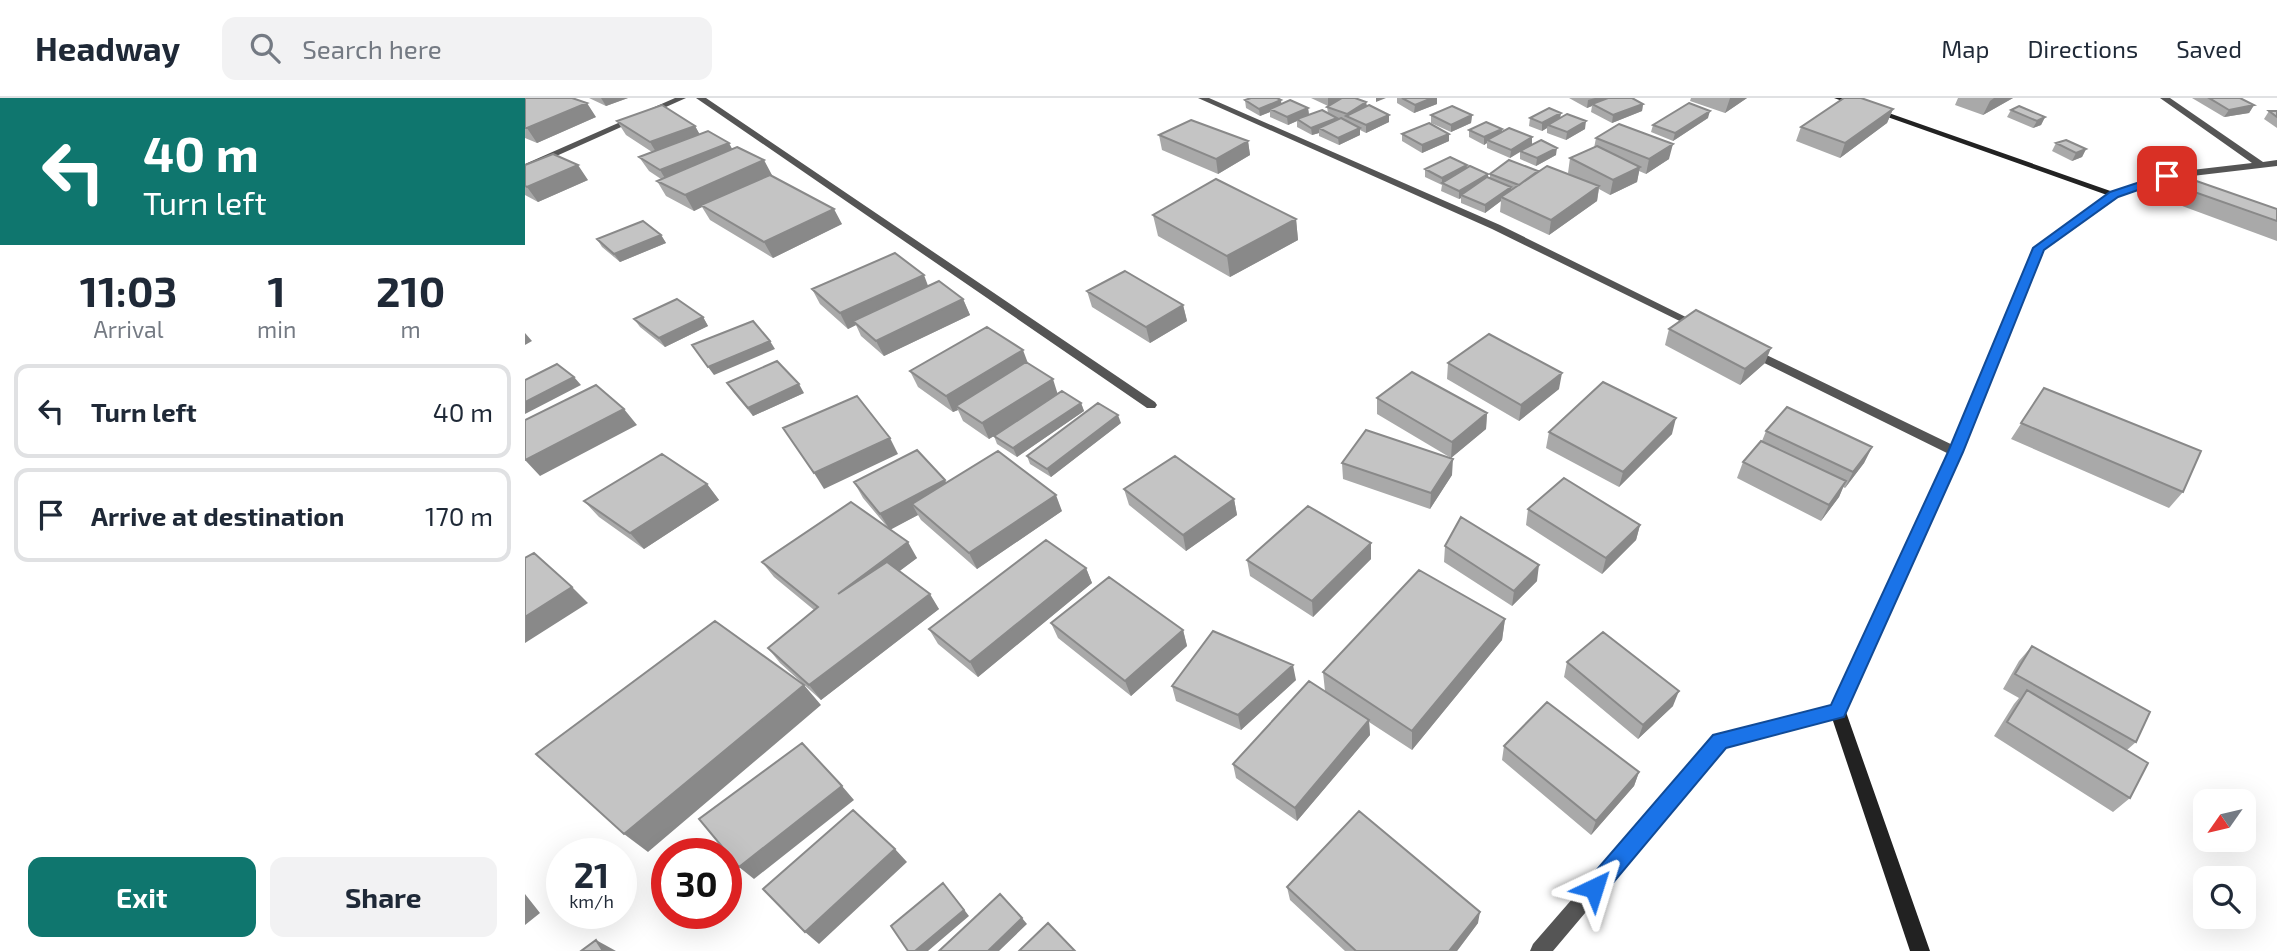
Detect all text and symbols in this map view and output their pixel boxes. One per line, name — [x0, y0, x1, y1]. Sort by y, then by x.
search box — [222, 17, 712, 80]
text: Headway — [35, 28, 180, 68]
icon: search — [246, 29, 284, 67]
text: Search here — [302, 33, 442, 64]
text: Map — [1941, 34, 1989, 63]
text: Directions — [2027, 34, 2138, 63]
text: Saved — [2176, 34, 2242, 63]
text: 40 m — [143, 123, 259, 182]
icon: left — [28, 126, 119, 217]
pin — [2137, 146, 2197, 206]
icon: arrive — [2148, 157, 2186, 195]
text: Turn left — [143, 183, 267, 221]
text: 11:03 — [80, 265, 177, 315]
text: 1 — [268, 265, 286, 315]
text: 210 — [376, 265, 445, 315]
text: Arrival — [94, 315, 164, 343]
text: min — [257, 315, 296, 343]
text: m — [401, 315, 421, 343]
icon: left — [32, 392, 70, 430]
text: Turn left — [91, 396, 197, 427]
text: 40 m — [433, 396, 493, 427]
icon: arrive — [32, 496, 70, 534]
text: Arrive at destination — [91, 500, 344, 531]
text: 170 m — [425, 500, 493, 531]
north arrow — [2193, 789, 2256, 852]
map controls — [2193, 789, 2256, 929]
speed limit sign: 30 — [651, 838, 742, 929]
position arrow — [1557, 851, 1631, 925]
text: 21 — [574, 853, 609, 895]
button: Exit — [28, 857, 256, 937]
button: Share — [270, 857, 497, 937]
button: search — [2193, 866, 2256, 929]
text: km/h — [569, 890, 614, 912]

